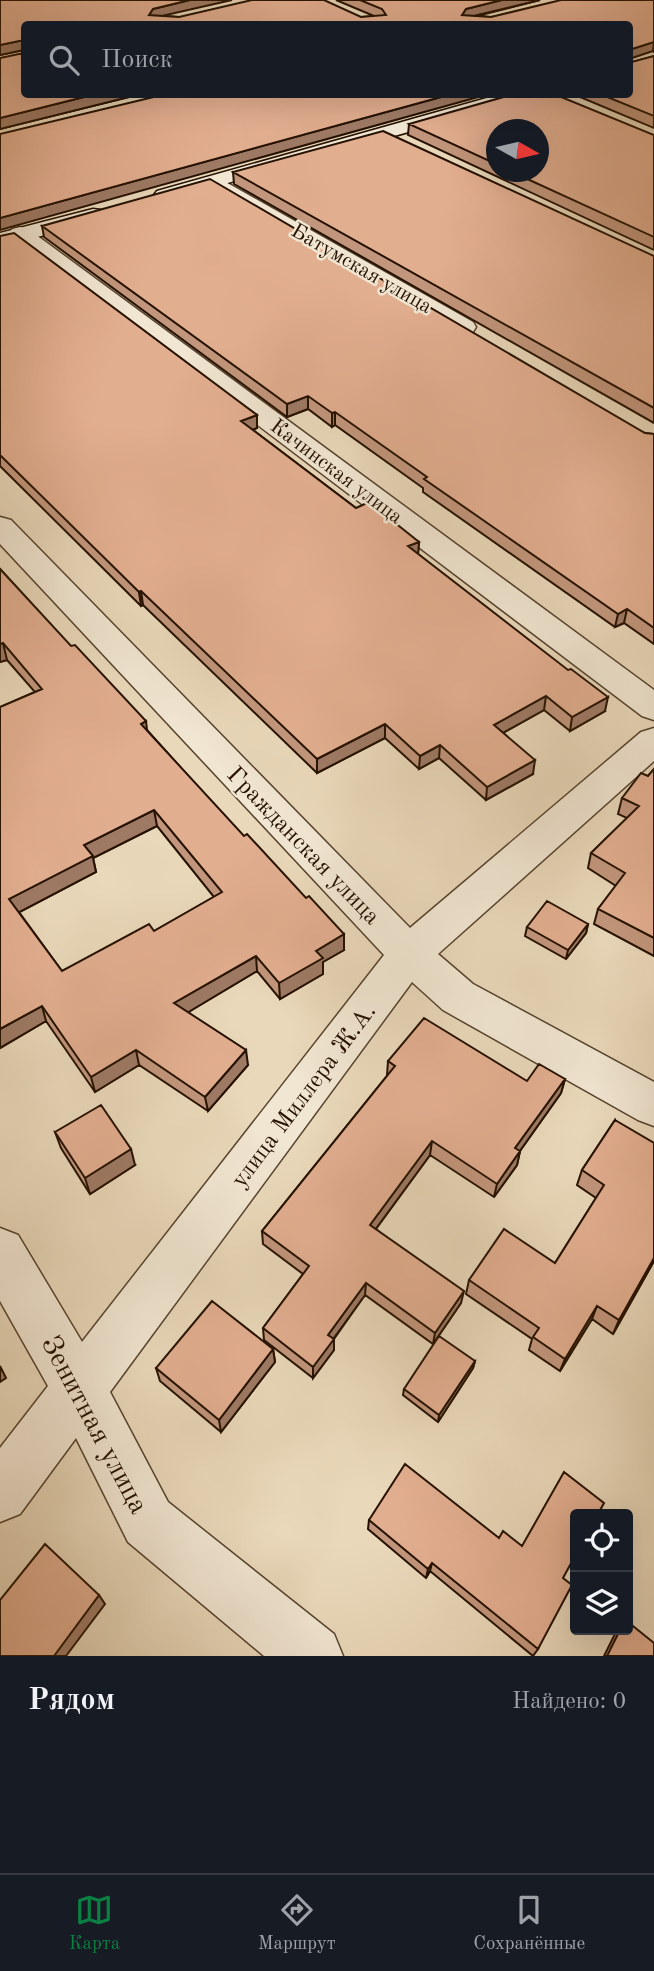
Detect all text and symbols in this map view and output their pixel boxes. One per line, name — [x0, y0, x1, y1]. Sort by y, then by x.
search box — [21, 21, 633, 98]
icon: search — [45, 41, 83, 79]
text: Поиск — [101, 47, 173, 73]
north arrow — [486, 119, 549, 182]
street label: Батумская улица — [287, 220, 435, 318]
street label: Качинская улица — [266, 416, 406, 529]
street label: Гражданская улица — [221, 763, 384, 930]
street label: улица Миллера Ж.А. — [228, 1000, 381, 1193]
street label: Зенитная улица — [35, 1332, 152, 1519]
map controls — [570, 1509, 633, 1635]
button: locate — [570, 1509, 633, 1572]
button: layers — [570, 1572, 633, 1635]
text: Рядом — [28, 1686, 115, 1716]
text: Найдено: 0 — [512, 1690, 626, 1713]
tab: Карта — [69, 1891, 120, 1956]
tab: Маршрут — [258, 1891, 336, 1956]
tab: Сохранённые — [473, 1891, 585, 1956]

